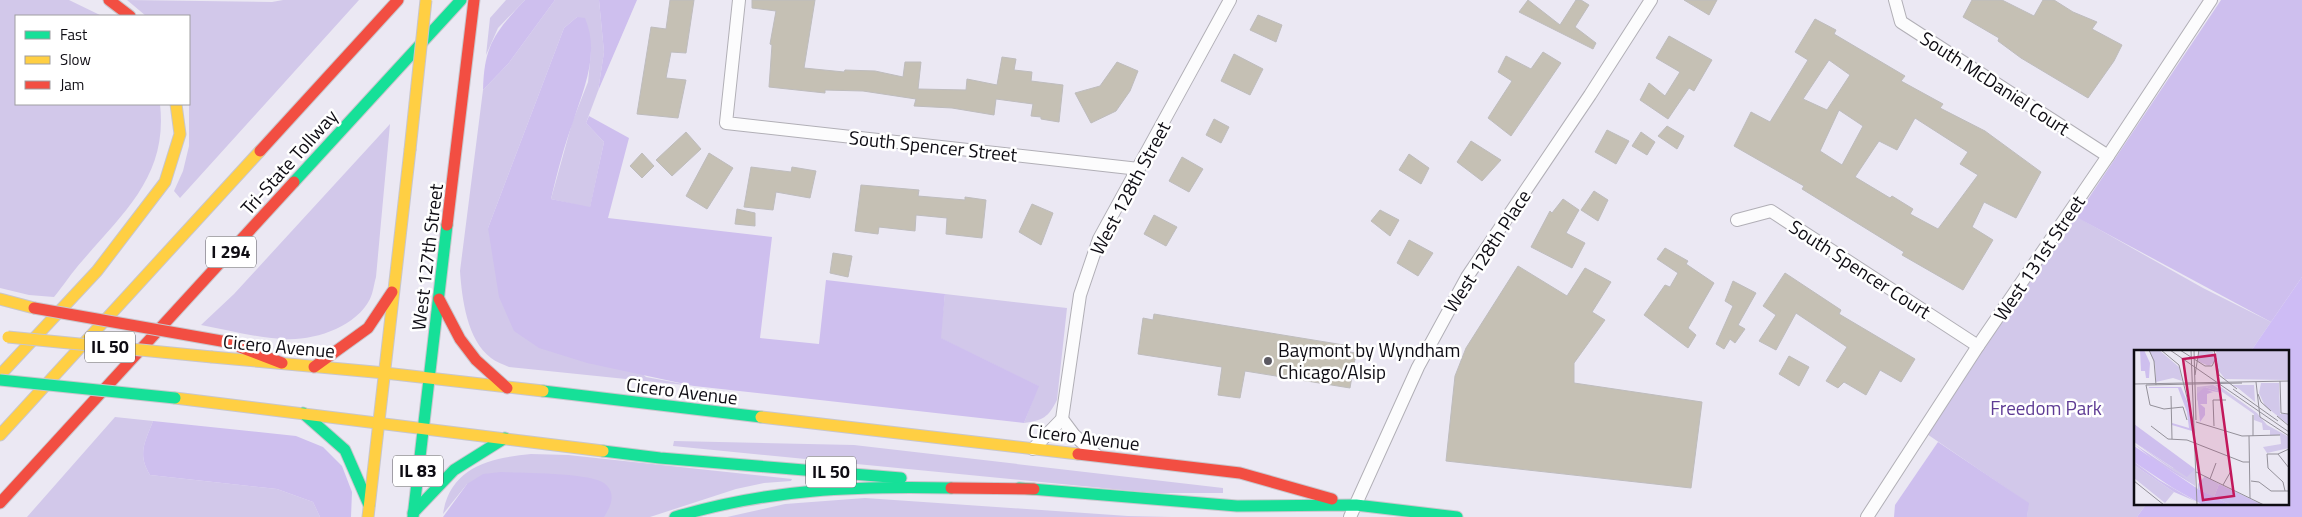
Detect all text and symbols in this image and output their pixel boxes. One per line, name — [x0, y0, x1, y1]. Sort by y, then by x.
legend — [15, 15, 190, 105]
text: Fast — [60, 23, 88, 46]
street label: South McDaniel Court — [1915, 23, 2076, 142]
text: Slow — [60, 48, 91, 71]
text: Jam — [60, 73, 84, 96]
street label: Tri-State Tollway — [233, 102, 344, 221]
street label: West 128th Street — [1082, 115, 1177, 260]
street label: South Spencer Street — [847, 122, 1019, 169]
street label: West 127th Street — [403, 182, 450, 332]
street label: West 128th Place — [1436, 183, 1537, 318]
street label: West 131st Street — [1986, 189, 2092, 326]
street label: South Spencer Court — [1784, 212, 1937, 325]
road number: I 294 — [206, 236, 256, 268]
street label: Cicero Avenue — [222, 326, 336, 365]
road number: IL 50 — [85, 332, 135, 362]
place label: Baymont by Wyndham Chicago/Alsip — [1278, 335, 1460, 386]
inset map — [2134, 350, 2290, 504]
marker: Baymont by Wyndham Chicago/Alsip — [1262, 355, 1274, 367]
street label: Cicero Avenue — [625, 369, 740, 412]
park label: Freedom Park — [1990, 393, 2102, 422]
street label: Cicero Avenue — [1027, 415, 1142, 458]
road number: IL 83 — [393, 456, 443, 486]
road number: IL 50 — [806, 457, 856, 488]

